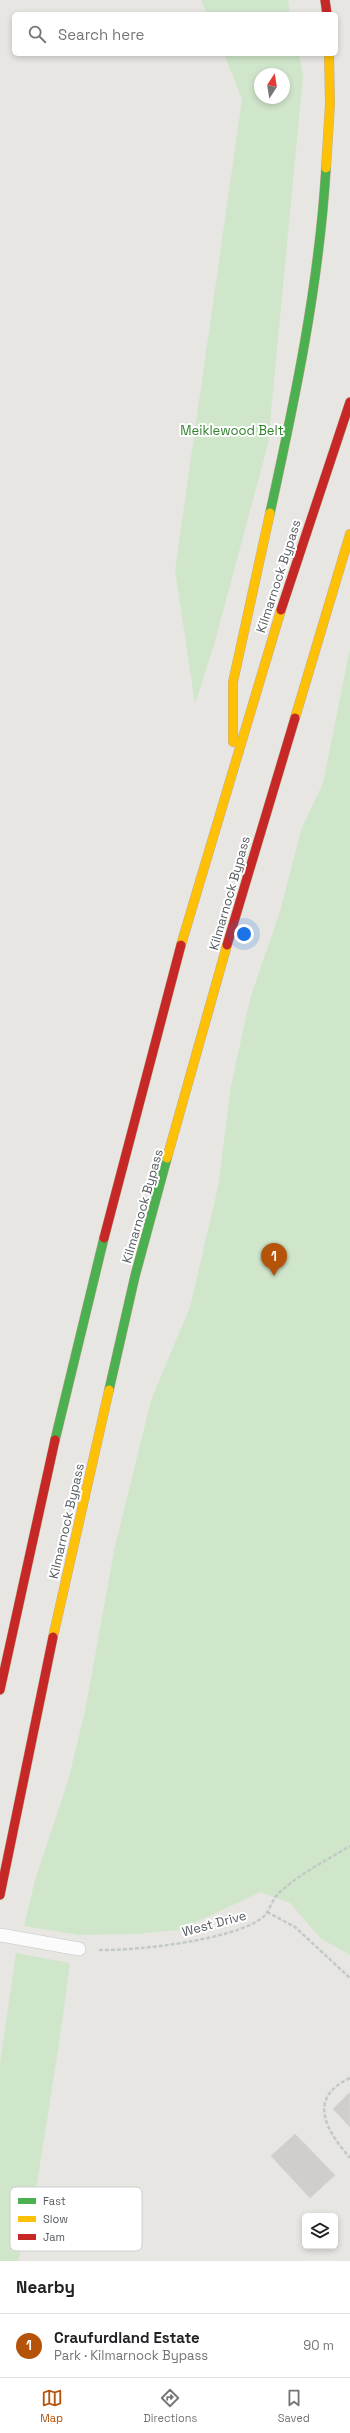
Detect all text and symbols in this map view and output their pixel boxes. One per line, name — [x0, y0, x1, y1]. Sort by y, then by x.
search box — [12, 12, 338, 56]
icon: search — [26, 23, 48, 45]
text: Search here — [58, 25, 144, 44]
north arrow — [254, 68, 290, 104]
park label: Meiklewood Belt — [180, 422, 284, 439]
street label: Kilmarnock Bypass — [252, 517, 305, 635]
street label: Kilmarnock Bypass — [205, 834, 254, 952]
your location — [234, 924, 254, 944]
street label: Kilmarnock Bypass — [118, 1147, 167, 1265]
pin: 1 — [261, 1243, 287, 1276]
street label: Kilmarnock Bypass — [45, 1462, 88, 1581]
street label: West Drive — [180, 1907, 248, 1940]
legend — [10, 2187, 142, 2251]
text: Fast — [43, 2194, 66, 2208]
text: Slow — [43, 2212, 68, 2226]
map controls — [302, 2213, 338, 2249]
button: layers — [302, 2213, 338, 2249]
text: Jam — [43, 2230, 65, 2244]
text: Nearby — [16, 2276, 75, 2298]
text: Craufurdland Estate — [54, 2328, 200, 2347]
text: 1 — [26, 2337, 32, 2354]
text: 90 m — [303, 2337, 334, 2354]
text: Park · Kilmarnock Bypass — [54, 2347, 208, 2364]
tab: Map — [40, 2387, 63, 2425]
tab: Directions — [143, 2387, 197, 2425]
tab: Saved — [278, 2387, 310, 2425]

